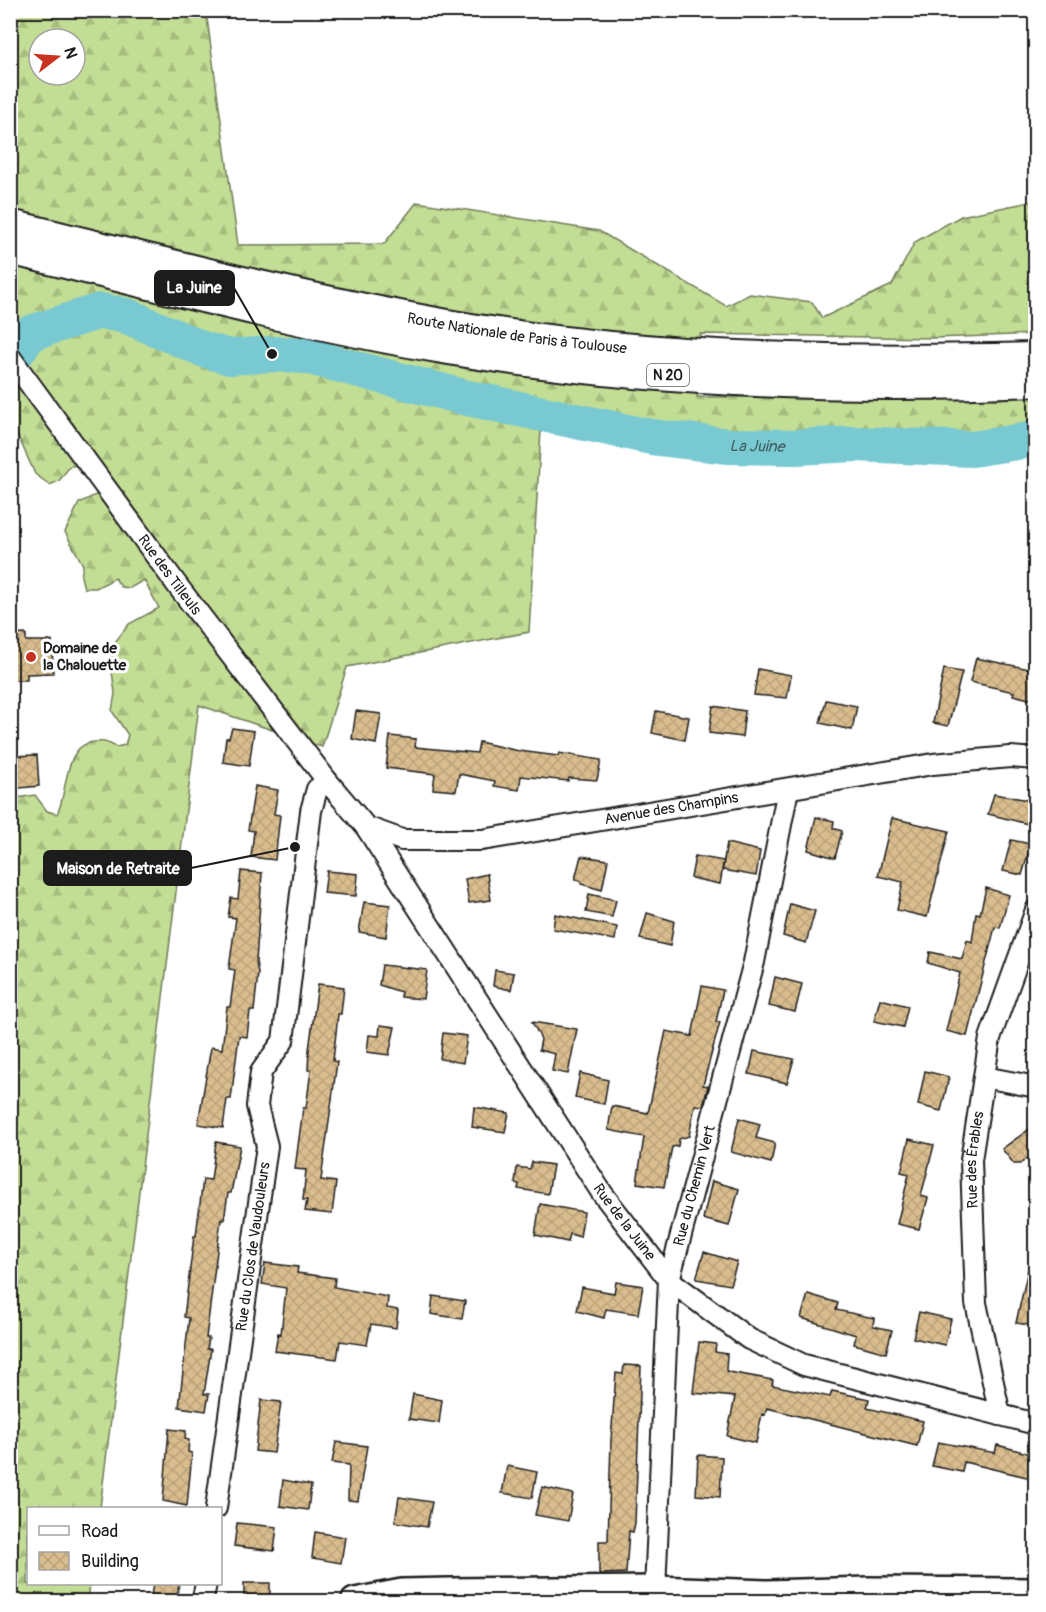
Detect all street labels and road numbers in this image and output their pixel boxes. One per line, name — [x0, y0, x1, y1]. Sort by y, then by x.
street label: Route Nationale de Paris à Toulouse — [406, 308, 628, 358]
road number: N 20 — [647, 364, 689, 386]
street label: Rue des Tilleuls — [134, 531, 206, 619]
street label: Avenue des Champins — [603, 787, 740, 829]
street label: Rue des Érables — [961, 1110, 988, 1209]
street label: Rue du Chemin Vert — [669, 1122, 720, 1248]
street label: Rue du Clos de Vaudouleurs — [232, 1160, 274, 1332]
street label: Rue de la Juine — [589, 1180, 660, 1265]

